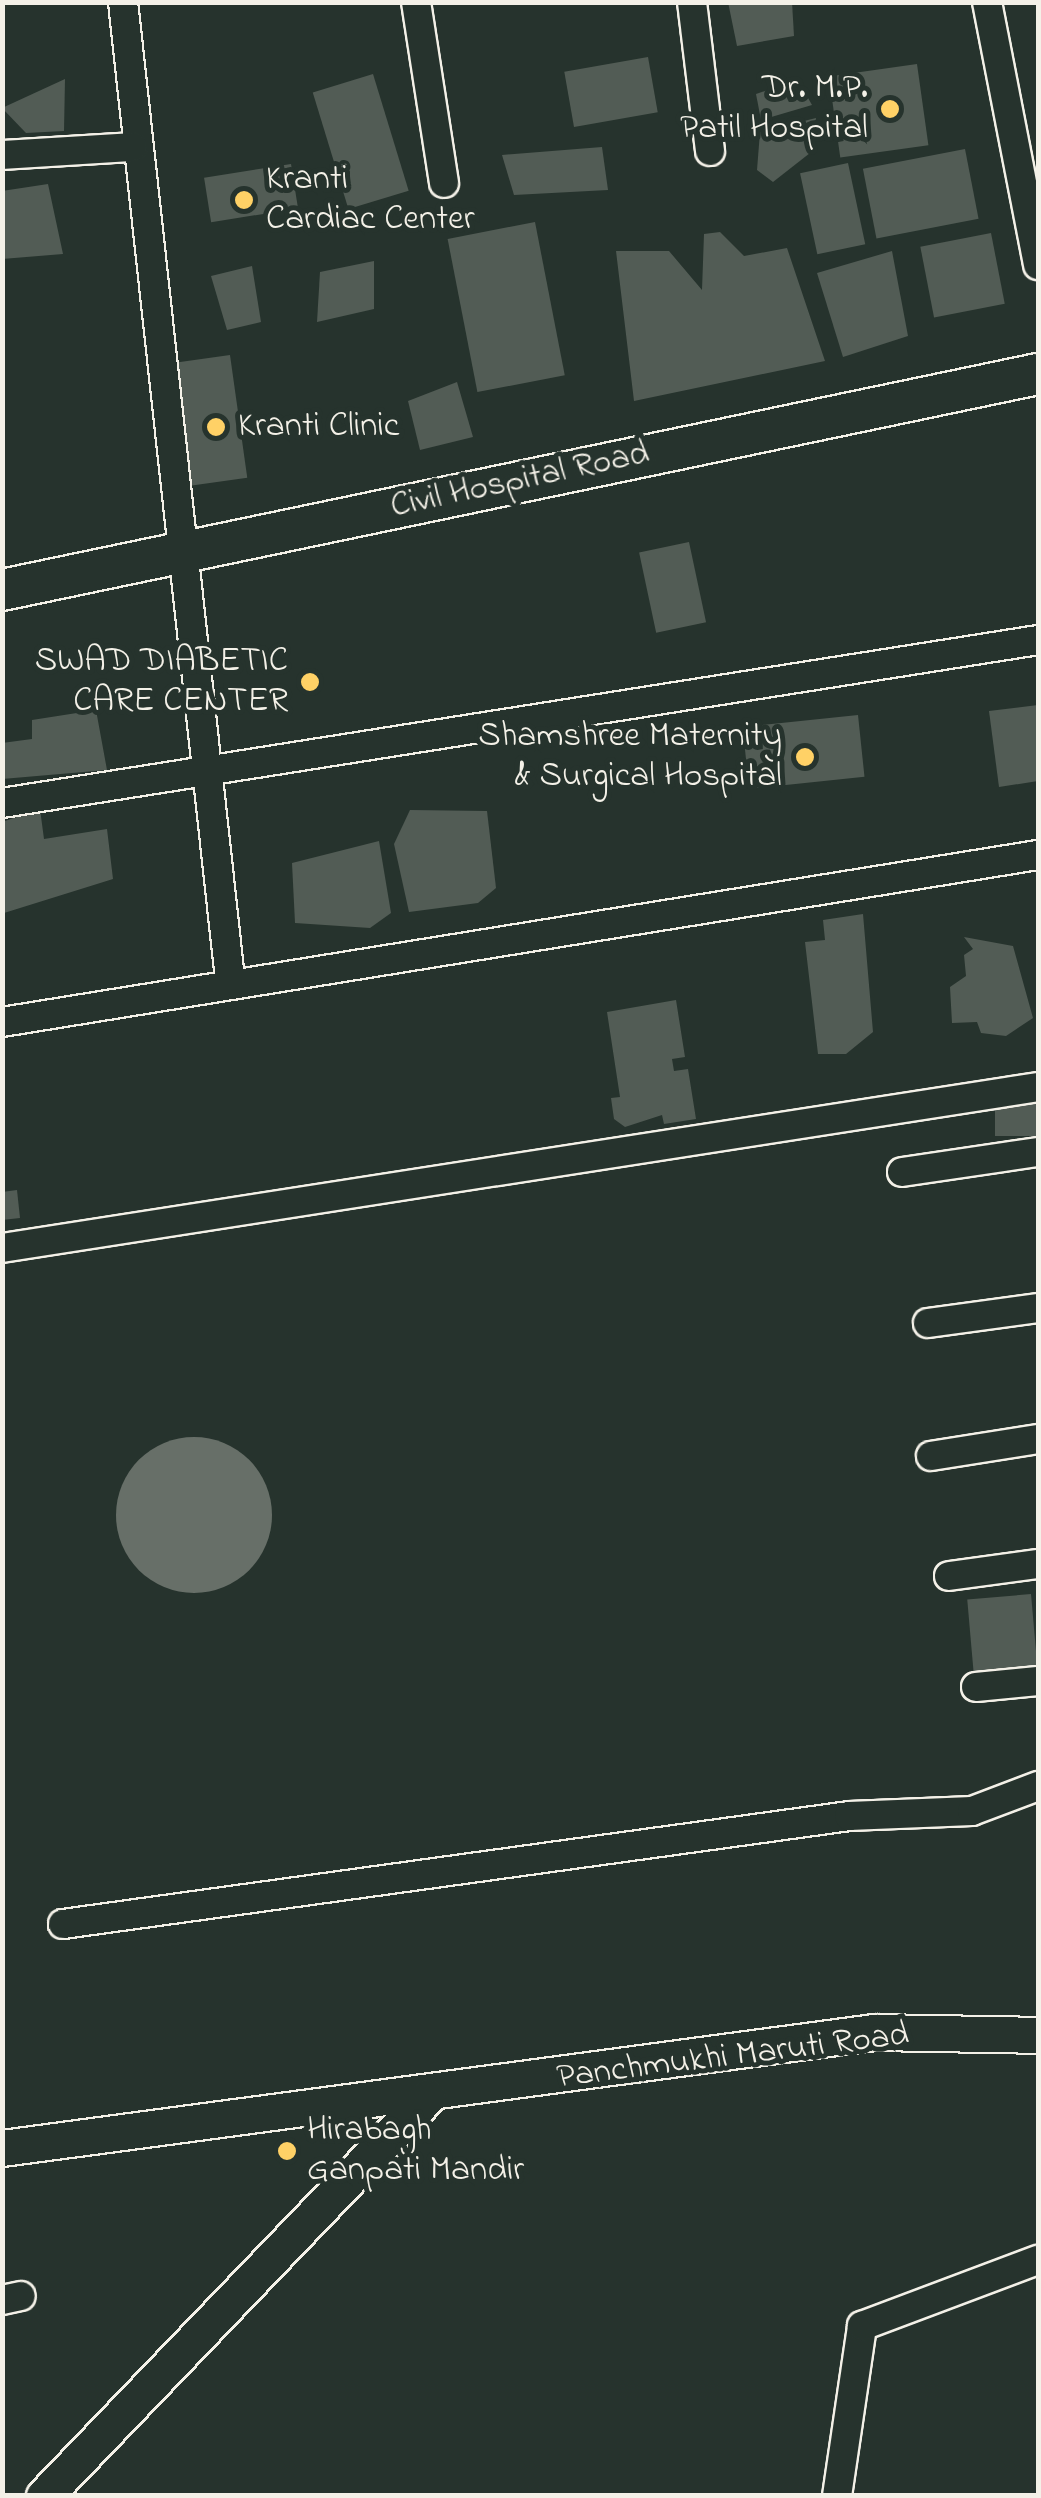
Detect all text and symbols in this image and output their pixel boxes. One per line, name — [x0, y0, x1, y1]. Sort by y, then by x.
place label: Dr. M.P. Patil Hospital — [680, 68, 868, 150]
marker: Dr. M.P. Patil Hospital — [877, 96, 903, 122]
place label: Kranti Cardiac Center — [266, 159, 475, 241]
marker: Kranti Cardiac Center — [231, 187, 257, 213]
place label: Kranti Clinic — [238, 406, 399, 448]
marker: Kranti Clinic — [203, 414, 229, 440]
street label: Civil Hospital Road — [387, 433, 653, 529]
place label: SWAD DIABETIC CARE CENTER — [35, 641, 288, 723]
marker: SWAD DIABETIC CARE CENTER — [297, 669, 323, 695]
place label: Shamshree Maternity & Surgical Hospital — [478, 716, 782, 798]
marker: Shamshree Maternity & Surgical Hospital — [792, 744, 818, 770]
street label: Panchmukhi Maruti Road — [555, 2015, 911, 2099]
place label: Hirabagh Ganpati Mandir — [307, 2110, 524, 2192]
marker: Hirabagh Ganpati Mandir — [276, 2140, 298, 2162]

